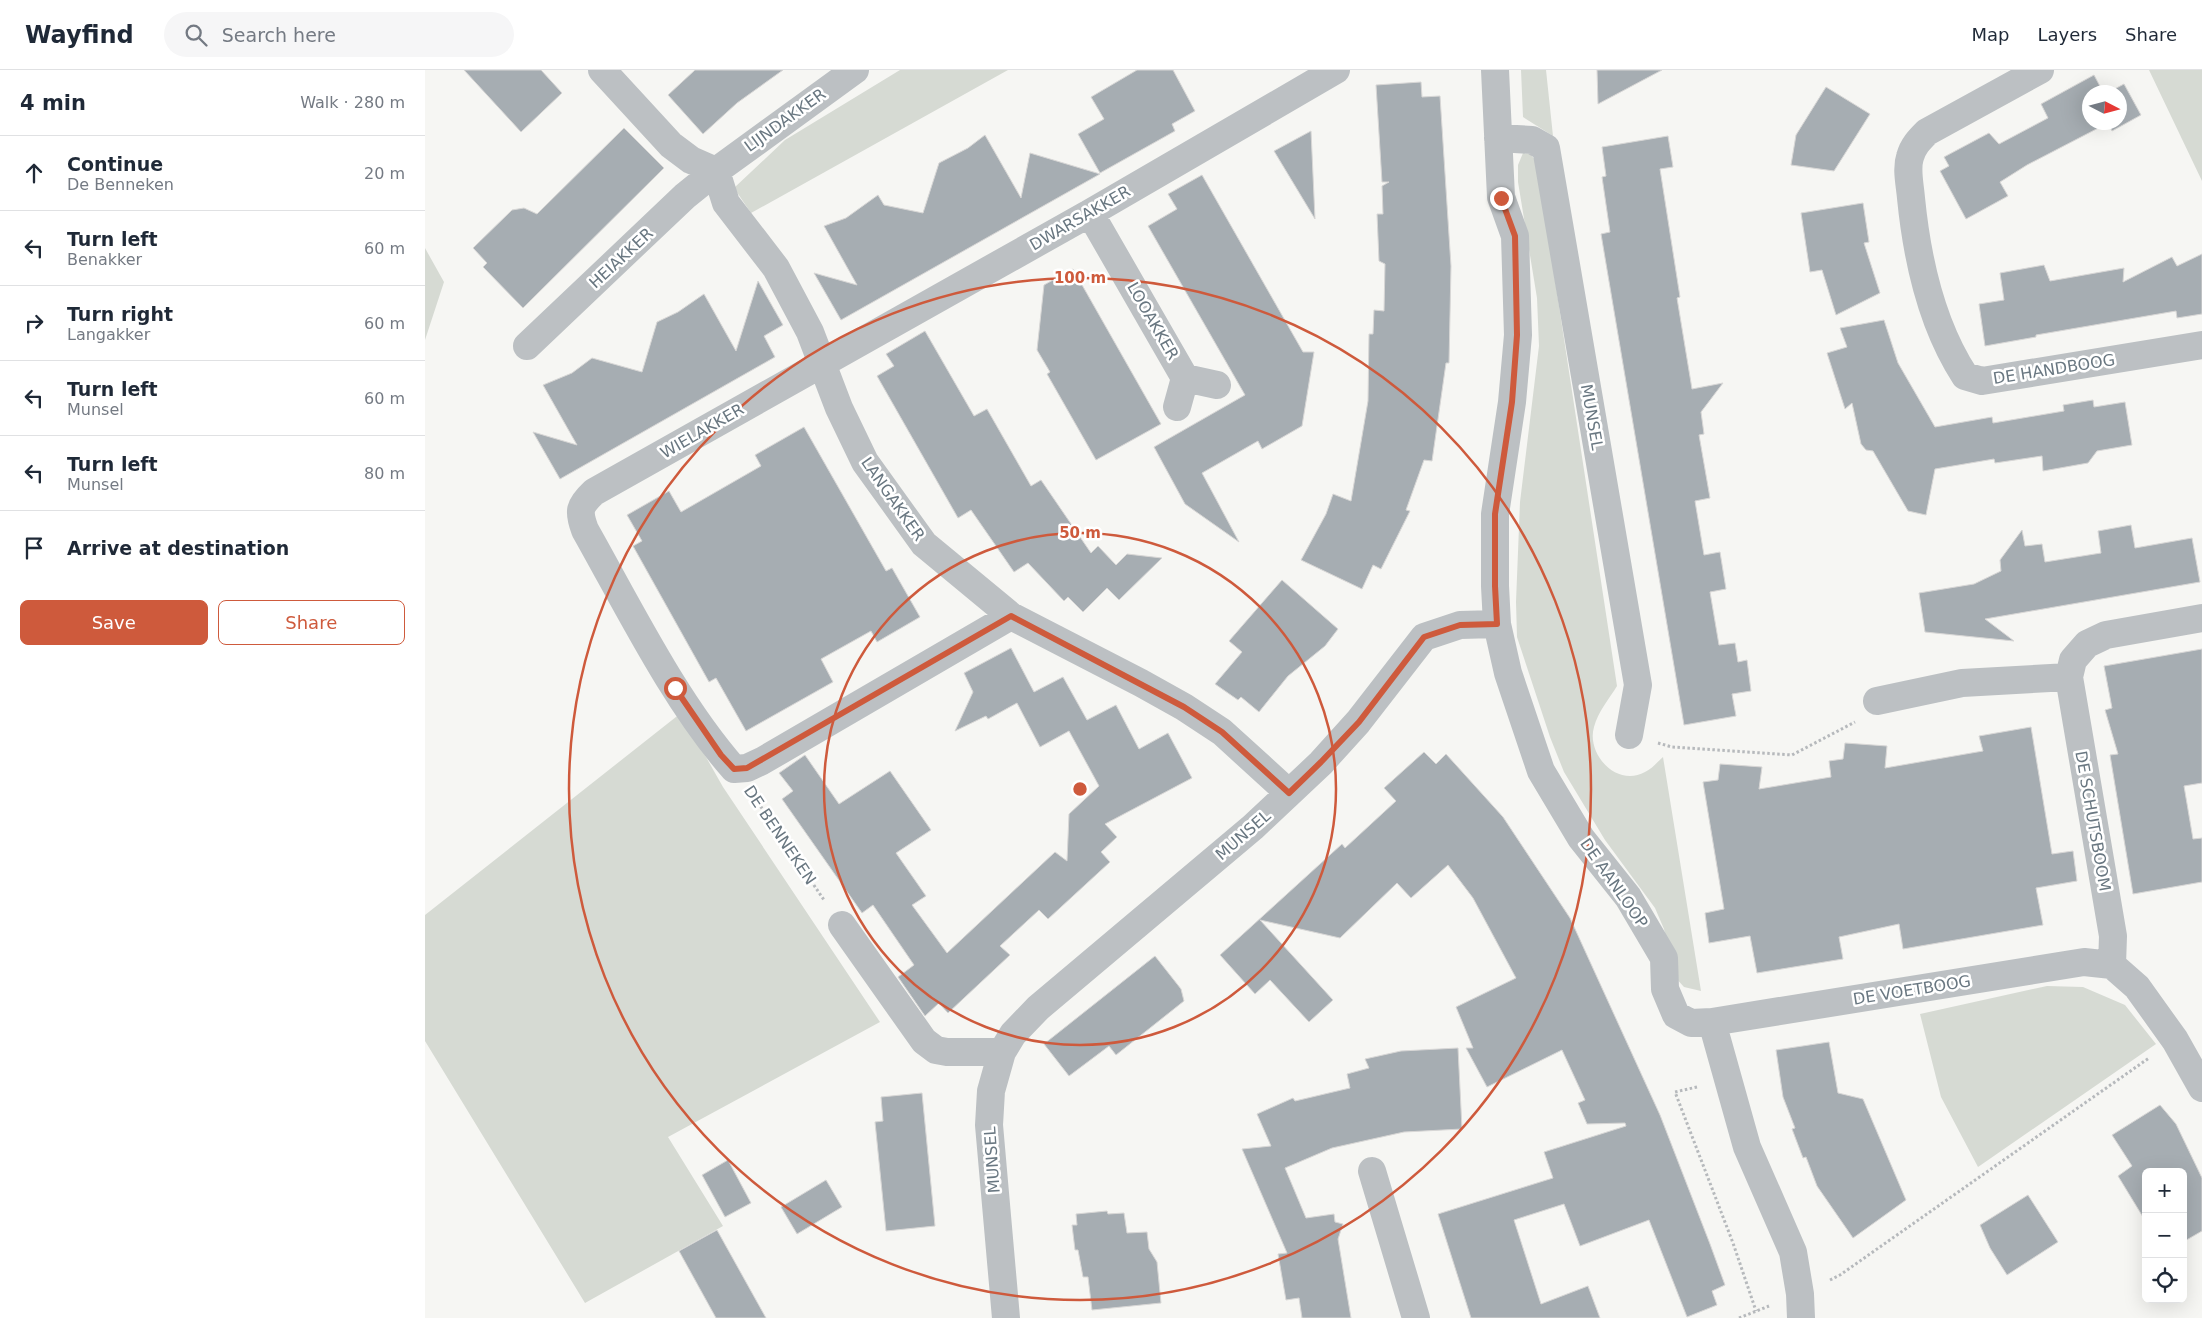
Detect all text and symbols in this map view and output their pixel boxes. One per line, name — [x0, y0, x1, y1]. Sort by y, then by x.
search box — [164, 12, 514, 57]
text: Wayfind — [25, 21, 134, 49]
icon: search — [182, 21, 210, 49]
text: Search here — [222, 24, 336, 46]
text: Map — [1971, 24, 2009, 45]
text: Layers — [2037, 24, 2097, 45]
text: Share — [2125, 24, 2177, 45]
street label: LIJNDAKKER — [741, 84, 829, 156]
north arrow — [2082, 85, 2127, 130]
text: 4 min — [20, 91, 86, 115]
text: Walk · 280 m — [300, 93, 405, 112]
text: Continue — [67, 153, 163, 175]
icon: ahead — [20, 159, 48, 187]
text: 20 m — [364, 164, 405, 183]
text: De Benneken — [67, 175, 174, 194]
street label: DWARSAKKER — [1026, 182, 1134, 254]
route end — [1490, 187, 1513, 210]
street label: HEIAKKER — [585, 224, 657, 292]
text: Turn left — [67, 228, 158, 250]
icon: left — [20, 234, 48, 262]
text: 60 m — [364, 239, 405, 258]
text: Benakker — [67, 250, 142, 269]
text: 100 m — [1054, 269, 1106, 287]
street label: LOOAKKER — [1123, 279, 1183, 363]
text: Turn right — [67, 303, 173, 325]
icon: right — [20, 309, 48, 337]
text: 60 m — [364, 314, 405, 333]
text: Langakker — [67, 325, 150, 344]
street label: DE HANDBOOG — [1992, 350, 2116, 388]
text: Turn left — [67, 378, 158, 400]
street label: MUNSEL — [1577, 383, 1607, 452]
icon: left — [20, 384, 48, 412]
text: 60 m — [364, 389, 405, 408]
street label: WIELAKKER — [657, 399, 747, 463]
text: Munsel — [67, 400, 124, 419]
text: Turn left — [67, 453, 158, 475]
street label: LANGAKKER — [857, 454, 929, 544]
icon: left — [20, 459, 48, 487]
text: 80 m — [364, 464, 405, 483]
text: Munsel — [67, 475, 124, 494]
text: 50 m — [1059, 524, 1101, 542]
icon: arrive — [20, 534, 48, 562]
text: Arrive at destination — [67, 537, 289, 559]
button: Save — [20, 600, 208, 645]
button: Share — [218, 600, 405, 645]
route start — [664, 677, 687, 700]
street label: DE SCHUTSBOOM — [2071, 749, 2115, 893]
centre of rings — [1071, 780, 1089, 798]
street label: DE BENNEKEN — [740, 782, 820, 888]
street label: MUNSEL — [1212, 806, 1274, 864]
street label: DE AANLOOP — [1576, 835, 1652, 932]
street label: DE VOETBOOG — [1852, 971, 1972, 1009]
street label: MUNSEL — [980, 1126, 1004, 1194]
map controls — [2142, 1168, 2187, 1303]
button: + — [2142, 1168, 2187, 1213]
button: − — [2142, 1213, 2187, 1258]
button: locate — [2142, 1258, 2187, 1303]

